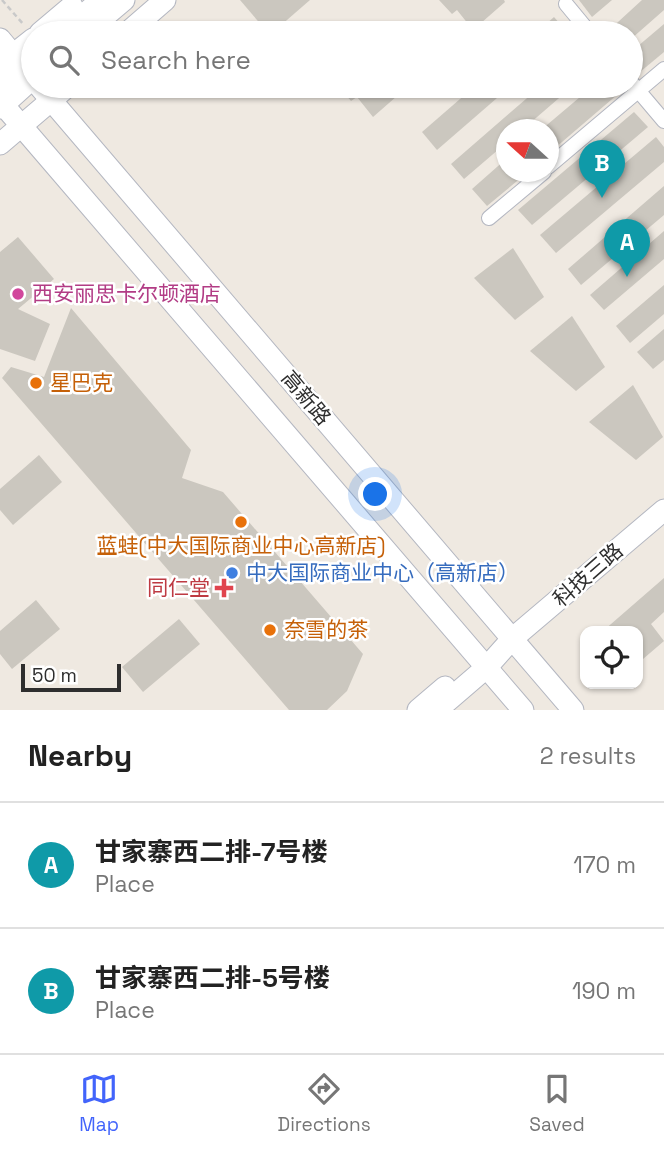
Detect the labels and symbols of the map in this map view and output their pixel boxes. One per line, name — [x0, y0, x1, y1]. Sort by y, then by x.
north arrow — [496, 119, 559, 182]
pin: B — [579, 140, 625, 198]
pin: A — [604, 219, 650, 277]
place label: 西安丽思卡尔顿酒店 — [32, 280, 221, 307]
marker: 西安丽思卡尔顿酒店 — [10, 286, 26, 302]
street label: 高新路 — [276, 365, 337, 430]
place label: 星巴克 — [50, 369, 113, 396]
marker: 星巴克 — [28, 375, 44, 391]
your location — [358, 477, 392, 511]
marker: 蓝蛙(中大国际商业中心高新店) — [233, 514, 249, 530]
place label: 蓝蛙(中大国际商业中心高新店) — [97, 532, 385, 559]
street label: 科技三路 — [547, 537, 628, 612]
place label: 中大国际商业中心（高新店） — [246, 559, 519, 586]
marker: 中大国际商业中心（高新店） — [224, 565, 240, 581]
place label: 同仁堂 — [147, 574, 210, 601]
marker: 同仁堂 — [216, 580, 232, 596]
place label: 奈雪的茶 — [284, 616, 368, 643]
marker: 奈雪的茶 — [262, 622, 278, 638]
scale bar — [21, 661, 121, 693]

